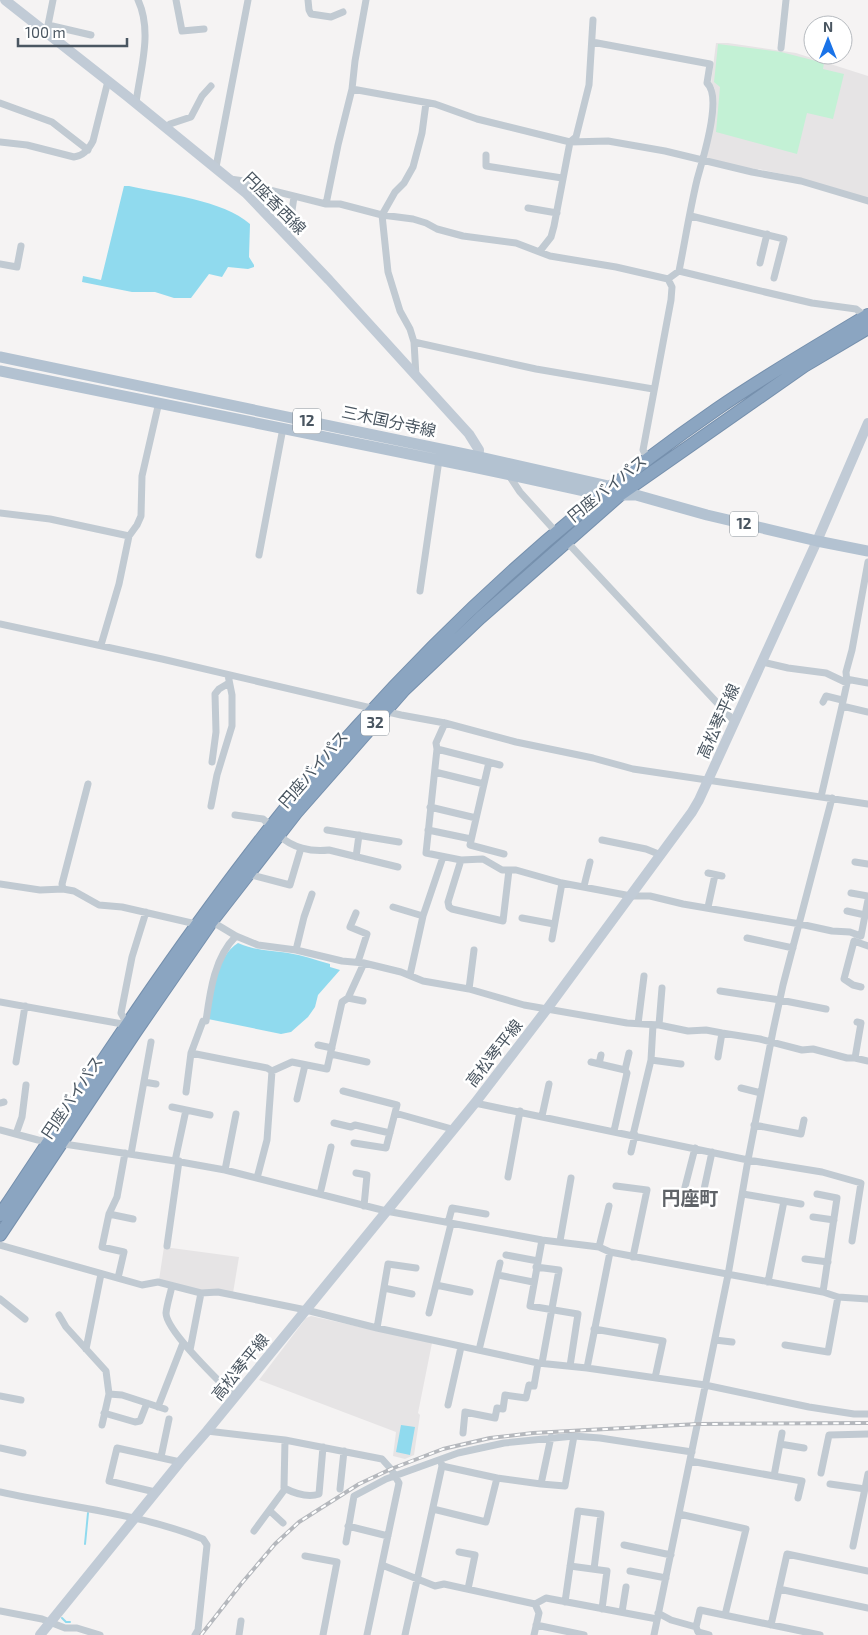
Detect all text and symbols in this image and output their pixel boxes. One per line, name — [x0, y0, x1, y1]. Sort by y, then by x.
scale bar — [18, 15, 126, 47]
north arrow — [803, 15, 853, 65]
text: N — [823, 18, 833, 35]
text: 100 m — [25, 23, 66, 41]
street label: 円座香西線 — [240, 168, 310, 238]
street label: 三木国分寺線 — [340, 401, 438, 440]
road number: 12 — [293, 408, 321, 434]
street label: 円座バイパス — [564, 450, 650, 525]
road number: 12 — [730, 512, 758, 536]
street label: 高松琴平線 — [693, 680, 742, 761]
road number: 32 — [361, 710, 389, 736]
street label: 円座バイパス — [274, 726, 351, 811]
street label: 高松琴平線 — [461, 1015, 526, 1090]
street label: 円座バイパス — [37, 1052, 106, 1142]
district label: 円座町 — [661, 1186, 719, 1209]
street label: 高松琴平線 — [207, 1330, 272, 1404]

